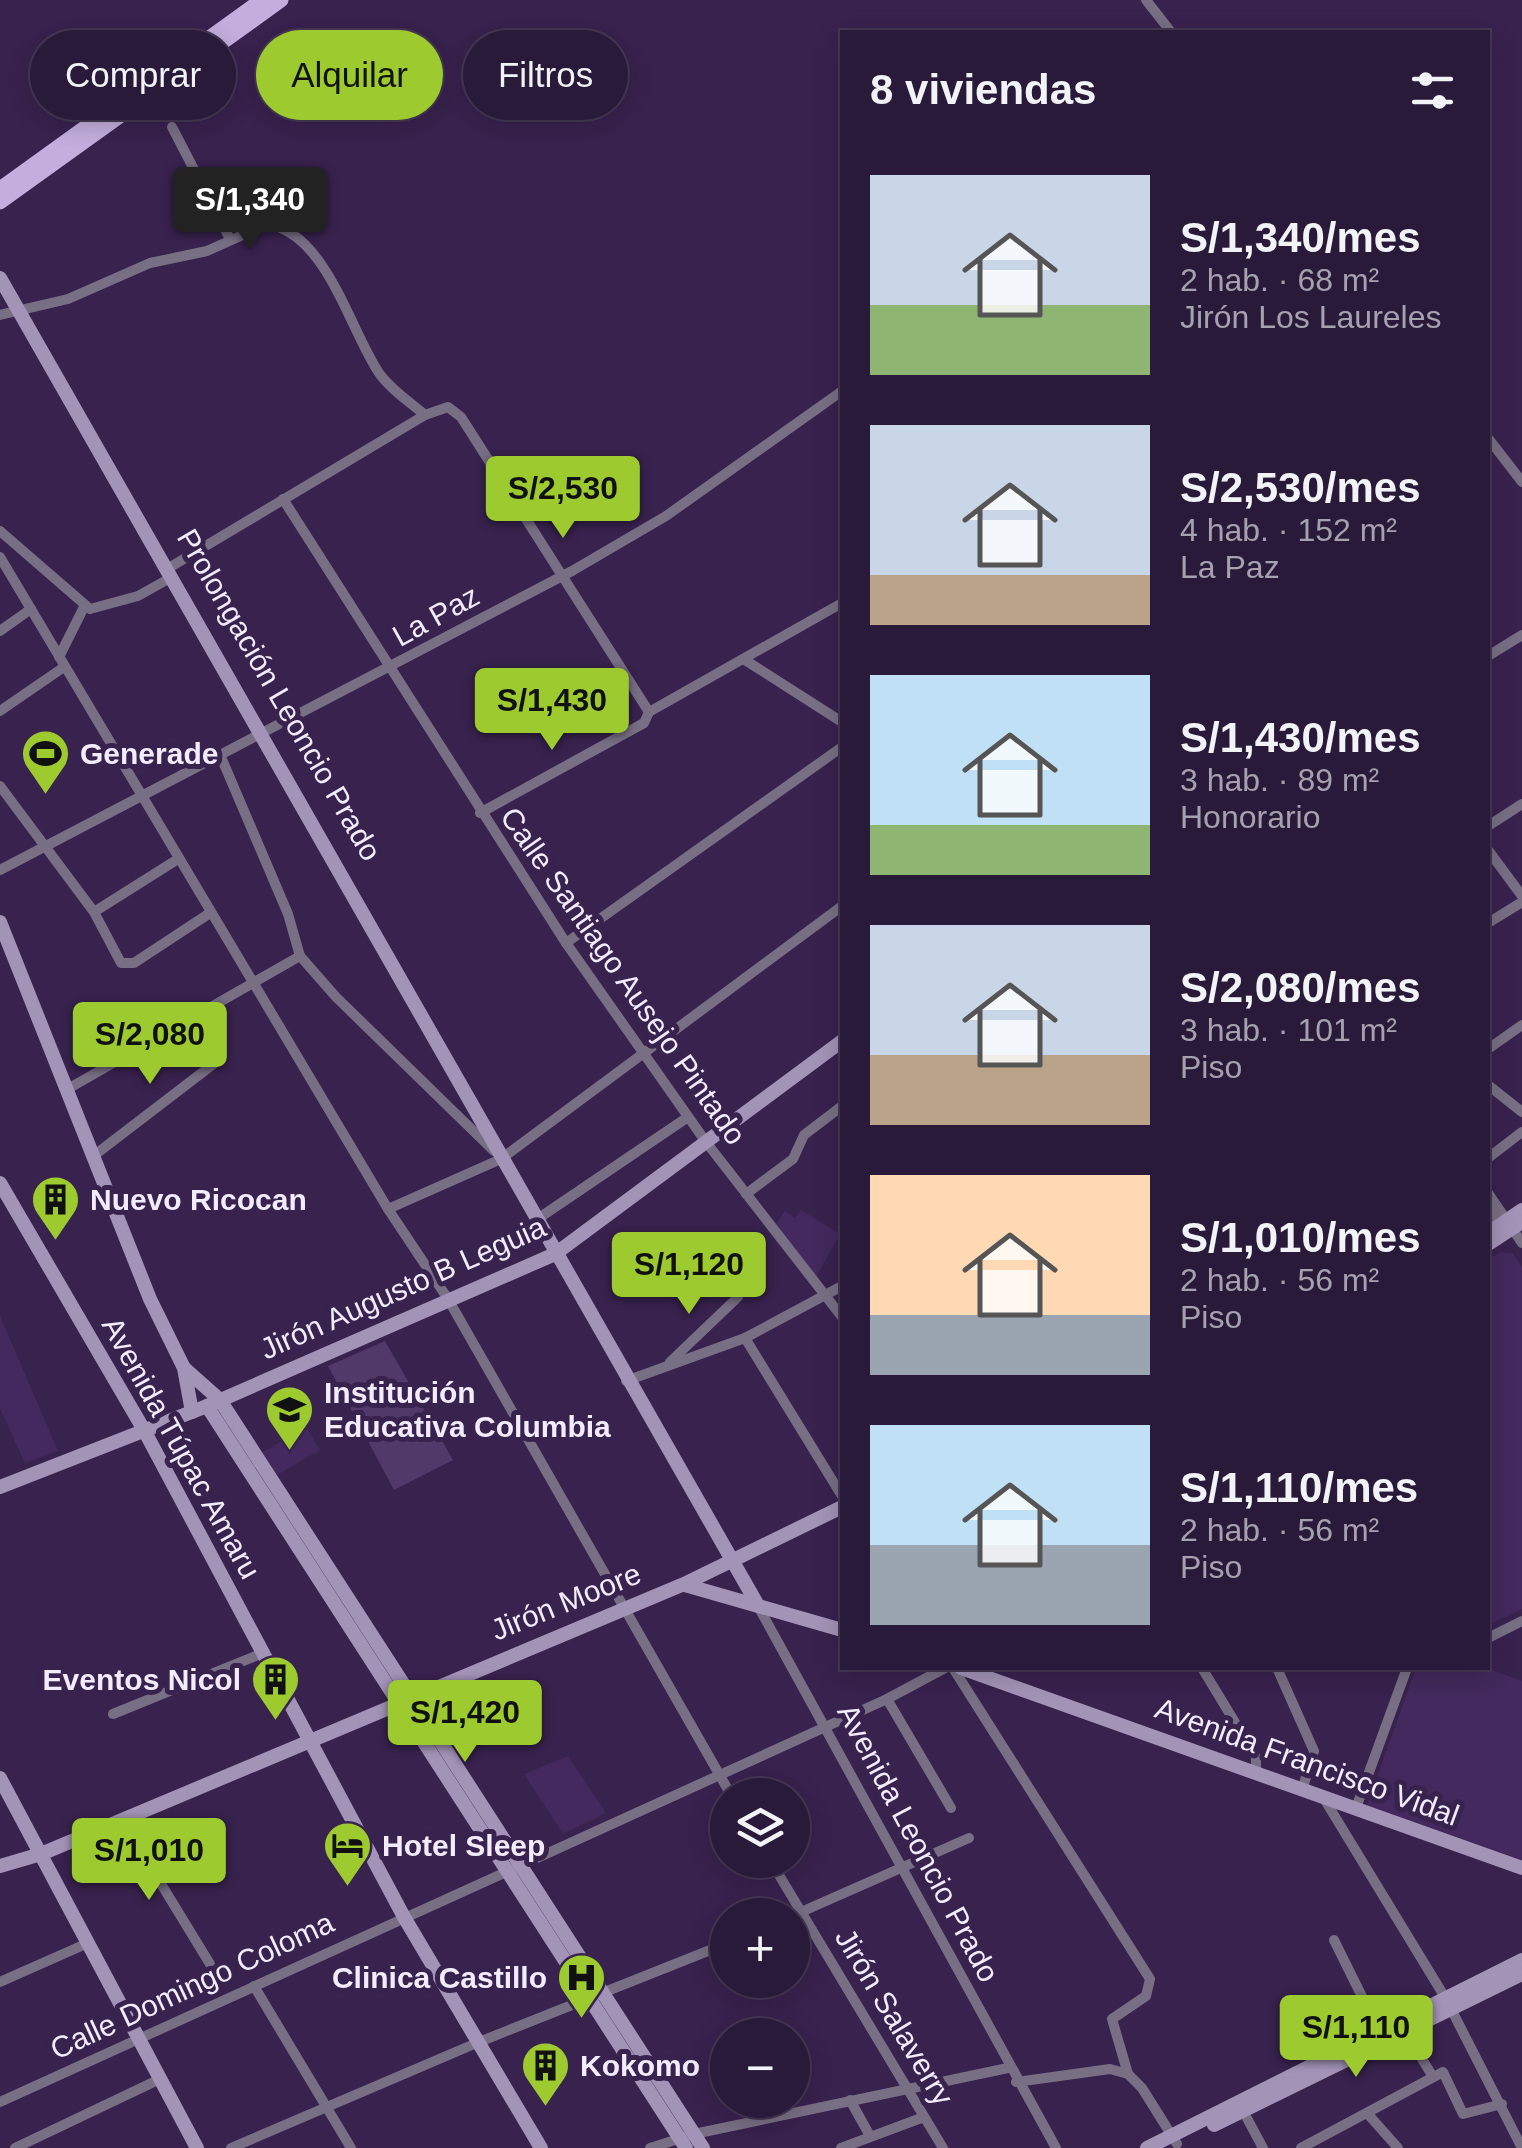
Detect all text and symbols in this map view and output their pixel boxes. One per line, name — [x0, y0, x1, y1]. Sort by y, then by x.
chip: Comprar — [30, 30, 236, 120]
chip: Alquilar — [256, 30, 443, 120]
chip: Filtros — [463, 30, 628, 120]
icon: filters — [1405, 63, 1460, 118]
text: 8 viviendas — [870, 66, 1096, 113]
pin: S/1,340 — [158, 167, 342, 252]
text: S/1,340 — [195, 181, 305, 217]
text: S/1,340/mes — [1180, 214, 1421, 261]
icon: home — [950, 215, 1070, 335]
text: 2 hab. · 68 m² — [1180, 262, 1379, 298]
text: Jirón Los Laureles — [1180, 299, 1441, 335]
pin: S/2,530 — [471, 456, 655, 541]
text: S/2,530/mes — [1180, 464, 1421, 511]
icon: home — [950, 465, 1070, 585]
text: S/2,530 — [508, 470, 618, 506]
text: 4 hab. · 152 m² — [1180, 512, 1397, 548]
street label: Prolongación Leoncio Prado — [171, 523, 388, 866]
text: La Paz — [1180, 549, 1280, 585]
street label: La Paz — [387, 578, 485, 653]
pin: S/1,430 — [460, 668, 644, 753]
text: S/1,430 — [497, 682, 607, 718]
text: S/1,430/mes — [1180, 714, 1421, 761]
icon: home — [950, 715, 1070, 835]
sports icon: Generade — [19, 728, 71, 796]
place label: Generade — [80, 737, 218, 770]
text: 3 hab. · 89 m² — [1180, 762, 1379, 798]
text: Honorario — [1180, 799, 1321, 835]
street label: Calle Santiago Ausejo Pintado — [494, 801, 753, 1150]
text: S/2,080/mes — [1180, 964, 1421, 1011]
icon: home — [950, 965, 1070, 1085]
pin: S/2,080 — [58, 1002, 242, 1087]
text: 3 hab. · 101 m² — [1180, 1012, 1397, 1048]
text: S/2,080 — [95, 1016, 205, 1052]
text: Piso — [1180, 1049, 1242, 1085]
building icon: Nuevo Ricocan — [29, 1174, 81, 1242]
place label: Nuevo Ricocan — [90, 1183, 307, 1216]
street label: Jirón Augusto B Leguia — [255, 1210, 551, 1365]
text: S/1,010/mes — [1180, 1214, 1421, 1261]
icon: home — [950, 1215, 1070, 1335]
pin: S/1,120 — [597, 1232, 781, 1317]
text: S/1,120 — [634, 1246, 744, 1282]
text: 2 hab. · 56 m² — [1180, 1262, 1379, 1298]
text: Piso — [1180, 1299, 1242, 1335]
street label: Avenida Túpac Amaru — [96, 1311, 267, 1584]
place label: Institución Educativa Columbia — [324, 1376, 611, 1443]
school or university icon: Institución Educativa Columbia — [263, 1384, 315, 1452]
text: S/1,110/mes — [1180, 1464, 1418, 1511]
icon: home — [950, 1465, 1070, 1585]
text: 2 hab. · 56 m² — [1180, 1512, 1379, 1548]
text: Piso — [1180, 1549, 1242, 1585]
street label: Jirón Moore — [486, 1557, 645, 1647]
building icon: Eventos Nicol — [250, 1654, 302, 1722]
place label: Eventos Nicol — [43, 1663, 241, 1696]
pin: S/1,420 — [373, 1680, 557, 1765]
street label: Avenida Francisco Vidal — [1151, 1691, 1464, 1832]
text: S/1,420 — [410, 1694, 520, 1730]
street label: Avenida Leoncio Prado — [831, 1698, 1006, 1987]
map controls — [710, 1778, 810, 2118]
button: layers — [710, 1778, 810, 1878]
pin: S/1,010 — [57, 1818, 241, 1903]
hotel icon: Hotel Sleep — [321, 1820, 373, 1888]
place label: Hotel Sleep — [382, 1829, 545, 1862]
text: S/1,010 — [94, 1832, 204, 1868]
button: + — [710, 1898, 810, 1998]
street label: Calle Domingo Coloma — [45, 1905, 339, 2066]
street label: Jirón Salaverry — [829, 1922, 960, 2111]
hospital icon: Clinica Castillo — [556, 1952, 608, 2020]
place label: Clinica Castillo — [332, 1961, 547, 1994]
pin: S/1,110 — [1264, 1995, 1448, 2080]
text: S/1,110 — [1302, 2009, 1410, 2045]
button: − — [710, 2018, 810, 2118]
building icon: Kokomo — [519, 2040, 571, 2108]
place label: Kokomo — [580, 2049, 700, 2082]

